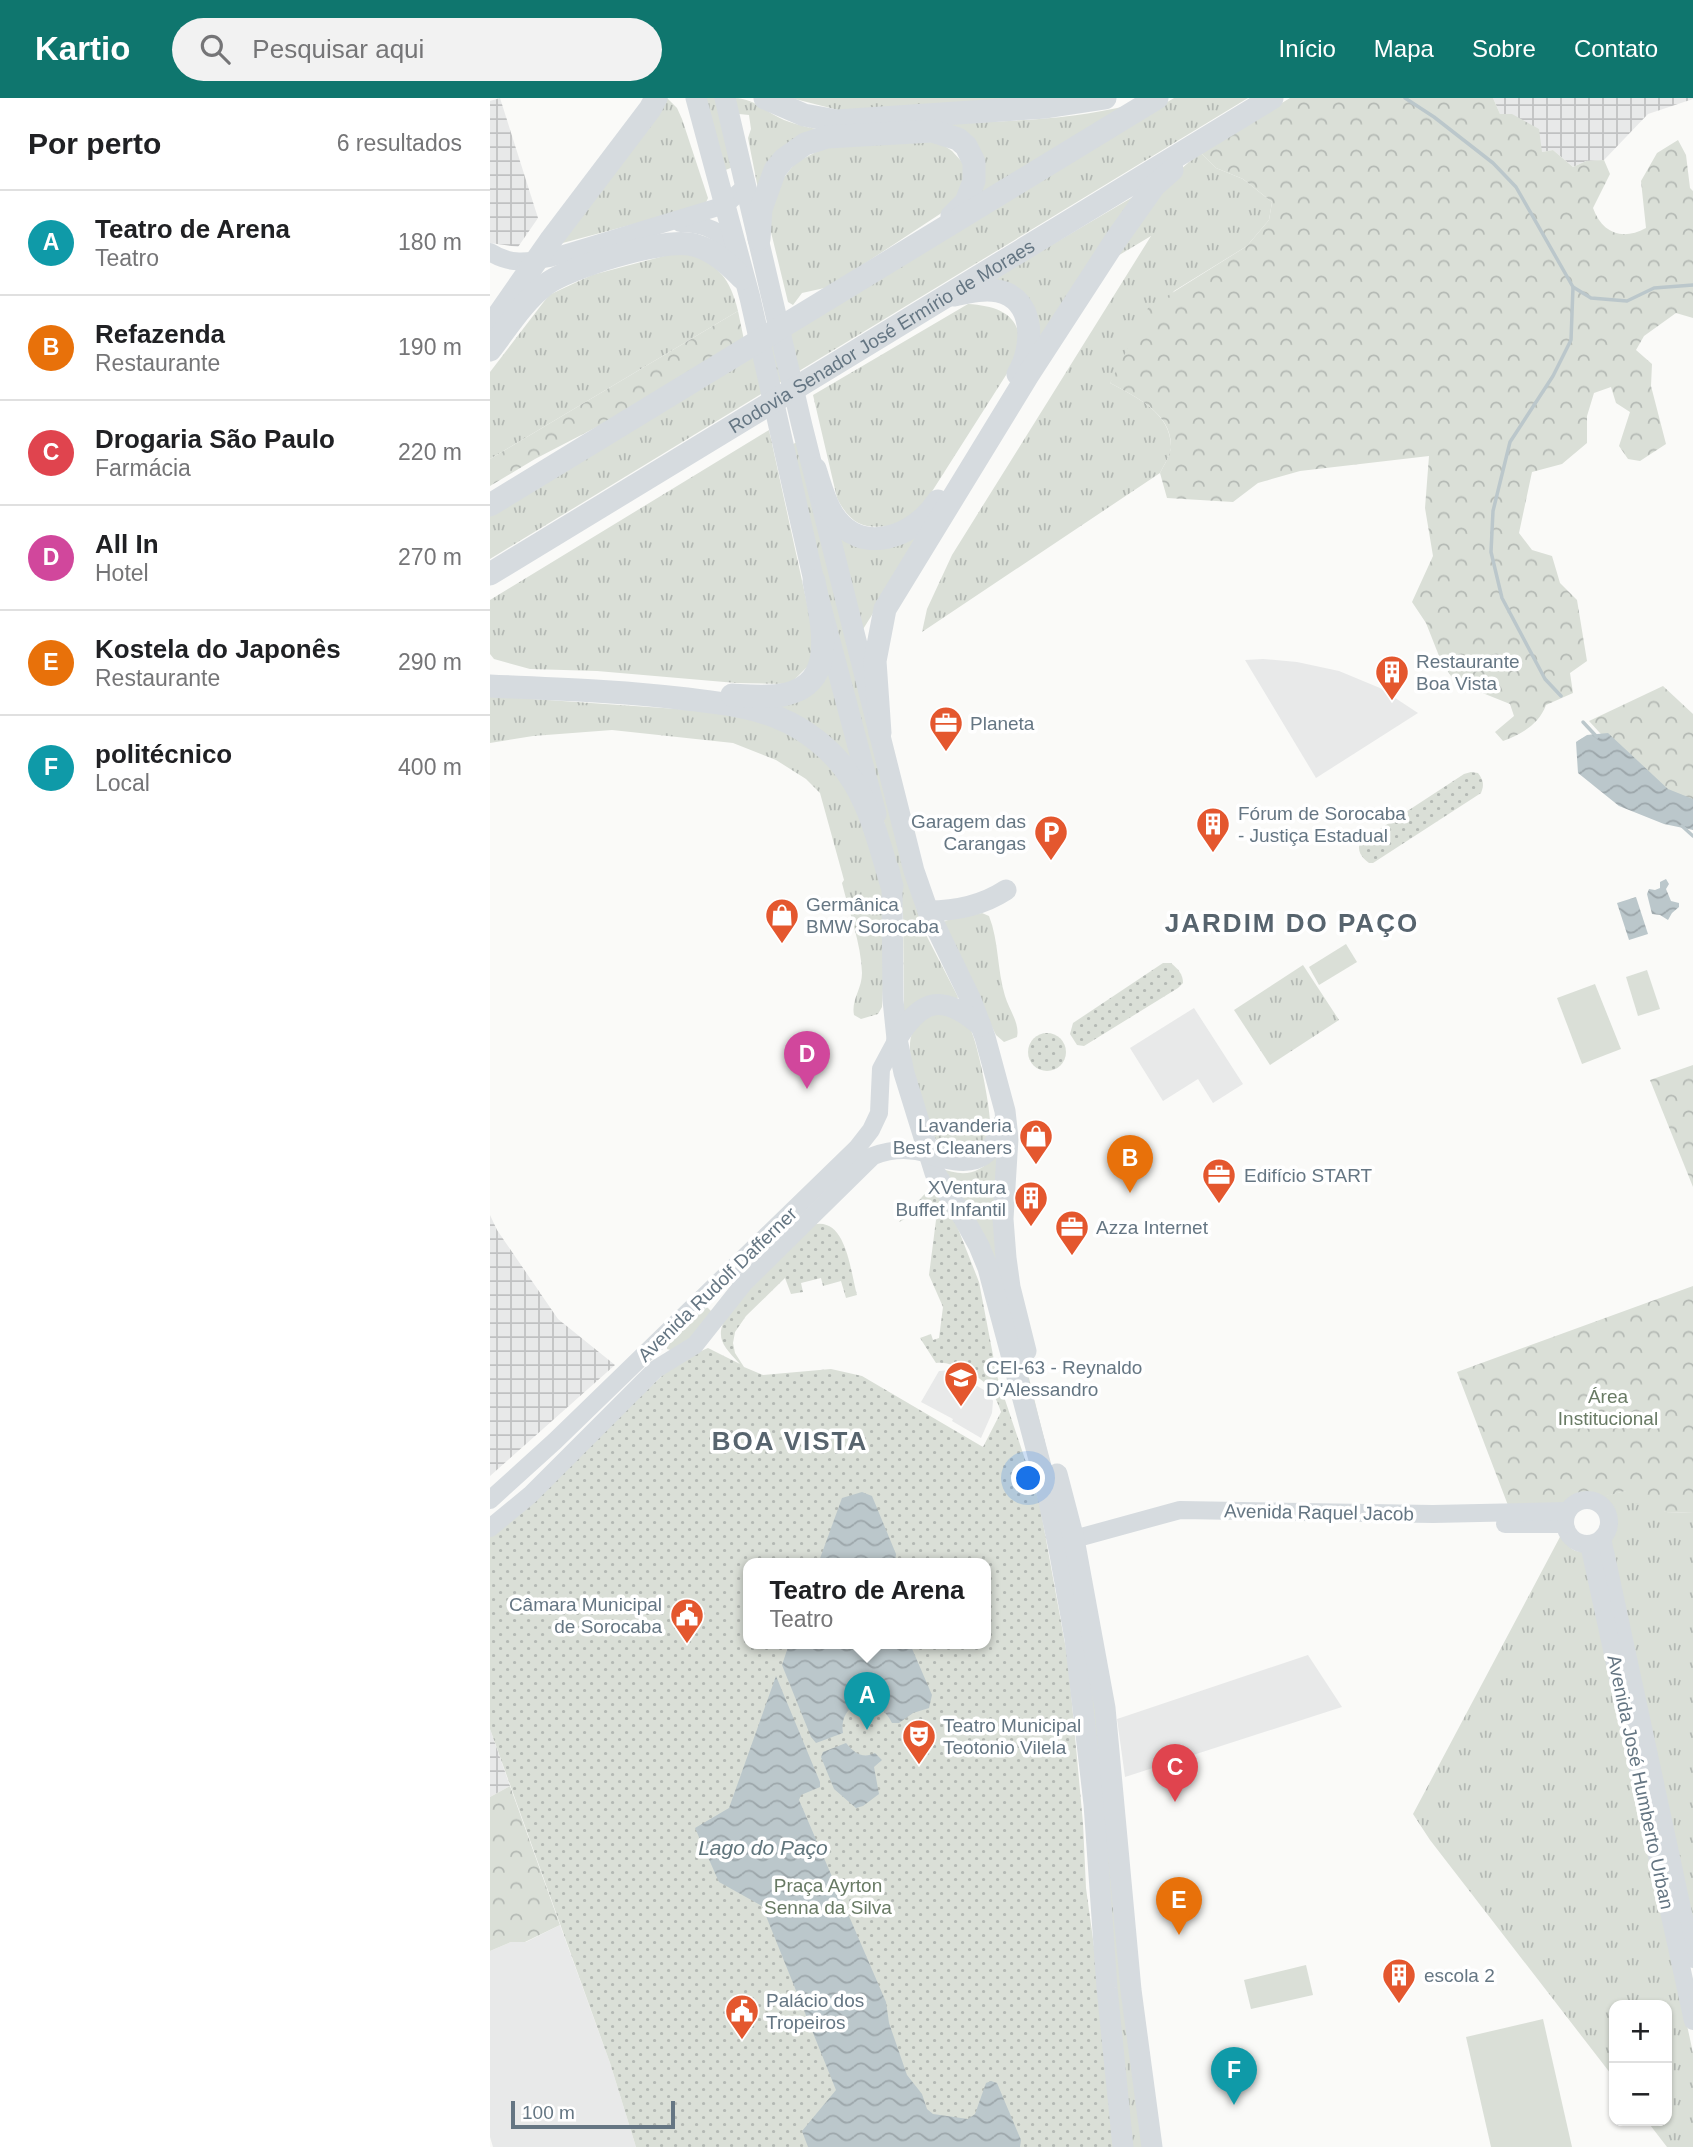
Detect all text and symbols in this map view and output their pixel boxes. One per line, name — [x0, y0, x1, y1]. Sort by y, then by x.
search box — [172, 18, 662, 81]
text: Kartio — [35, 30, 130, 67]
icon: search — [196, 30, 234, 68]
text: Pesquisar aqui — [252, 34, 424, 64]
text: Início — [1278, 35, 1336, 62]
text: Mapa — [1374, 35, 1434, 62]
text: Sobre — [1472, 35, 1536, 62]
text: Contato — [1574, 35, 1658, 62]
text: Por perto — [28, 127, 161, 160]
text: 6 resultados — [337, 130, 462, 156]
text: Teatro de Arena — [95, 214, 290, 244]
text: A — [43, 229, 59, 255]
text: 180 m — [398, 229, 462, 255]
street label: Rodovia Senador José Ermírio de Moraes — [725, 235, 1038, 437]
text: Teatro — [95, 245, 159, 271]
text: Refazenda — [95, 319, 225, 349]
text: B — [43, 334, 59, 360]
text: 190 m — [398, 334, 462, 360]
text: Restaurante — [95, 350, 220, 376]
text: Drogaria São Paulo — [95, 424, 335, 454]
text: C — [43, 439, 59, 465]
text: 220 m — [398, 439, 462, 465]
text: Farmácia — [95, 455, 191, 481]
text: All In — [95, 529, 159, 559]
text: D — [43, 544, 59, 570]
text: 270 m — [398, 544, 462, 570]
text: Hotel — [95, 560, 149, 586]
text: Kostela do Japonês — [95, 634, 341, 664]
text: E — [43, 649, 59, 675]
text: 290 m — [398, 649, 462, 675]
place label: Restaurante Boa Vista — [1416, 651, 1520, 694]
building icon: Restaurante Boa Vista — [1373, 653, 1411, 702]
text: Restaurante — [95, 665, 220, 691]
office icon: Planeta — [927, 704, 965, 753]
place label: Planeta — [970, 713, 1035, 734]
text: politécnico — [95, 739, 232, 769]
text: F — [44, 754, 58, 780]
text: 400 m — [398, 754, 462, 780]
text: Local — [95, 770, 150, 796]
place label: Fórum de Sorocaba - Justiça Estadual — [1238, 803, 1406, 846]
building icon: Fórum de Sorocaba - Justiça Estadual — [1194, 805, 1232, 854]
place label: Garagem das Carangas — [911, 811, 1026, 854]
parking icon: Garagem das Carangas — [1032, 813, 1070, 862]
place label: Germânica BMW Sorocaba — [806, 894, 939, 937]
shop icon: Germânica BMW Sorocaba — [763, 896, 801, 945]
district label: JARDIM DO PAÇO — [1165, 908, 1419, 938]
pin: D — [784, 1031, 830, 1089]
place label: Lavanderia Best Cleaners — [893, 1115, 1012, 1158]
shop icon: Lavanderia Best Cleaners — [1017, 1117, 1055, 1166]
pin: B — [1107, 1135, 1153, 1193]
office icon: Edifício START — [1200, 1156, 1238, 1205]
place label: Edifício START — [1244, 1165, 1373, 1186]
place label: XVentura Buffet Infantil — [895, 1177, 1006, 1220]
building icon: XVentura Buffet Infantil — [1012, 1179, 1050, 1228]
street label: Avenida Rudolf Dafferner — [634, 1202, 802, 1366]
office icon: Azza Internet — [1053, 1208, 1091, 1257]
place label: Azza Internet — [1096, 1217, 1209, 1238]
place label: CEI-63 - Reynaldo D'Alessandro — [986, 1357, 1142, 1400]
school or university icon: CEI-63 - Reynaldo D'Alessandro — [942, 1359, 980, 1408]
park label: Área Institucional — [1558, 1386, 1658, 1429]
district label: BOA VISTA — [712, 1426, 868, 1456]
your location — [1011, 1461, 1045, 1495]
street label: Avenida Raquel Jacob — [1224, 1500, 1414, 1525]
popup — [743, 1558, 991, 1649]
text: Teatro de Arena — [769, 1575, 965, 1605]
place label: Câmara Municipal de Sorocaba — [509, 1594, 662, 1637]
public building icon: Câmara Municipal de Sorocaba — [668, 1596, 706, 1645]
text: Teatro — [769, 1606, 833, 1632]
street label: Avenida José Humberto Urban — [1603, 1653, 1678, 1911]
pin: A — [844, 1672, 890, 1730]
place label: Teatro Municipal Teotonio Vilela — [943, 1715, 1081, 1758]
theatre icon: Teatro Municipal Teotonio Vilela — [900, 1717, 938, 1766]
pin: C — [1152, 1744, 1198, 1802]
water label: Lago do Paço — [698, 1836, 828, 1859]
park label: Praça Ayrton Senna da Silva — [764, 1875, 892, 1918]
pin: E — [1156, 1877, 1202, 1935]
building icon: escola 2 — [1380, 1956, 1418, 2005]
place label: escola 2 — [1424, 1965, 1495, 1986]
place label: Palácio dos Tropeiros — [766, 1990, 864, 2033]
public building icon: Palácio dos Tropeiros — [723, 1992, 761, 2041]
map controls — [1609, 2000, 1672, 2126]
button: + — [1609, 2000, 1672, 2063]
pin: F — [1211, 2047, 1257, 2105]
button: − — [1609, 2063, 1672, 2126]
scale bar — [511, 2098, 676, 2130]
text: 100 m — [522, 2102, 575, 2123]

